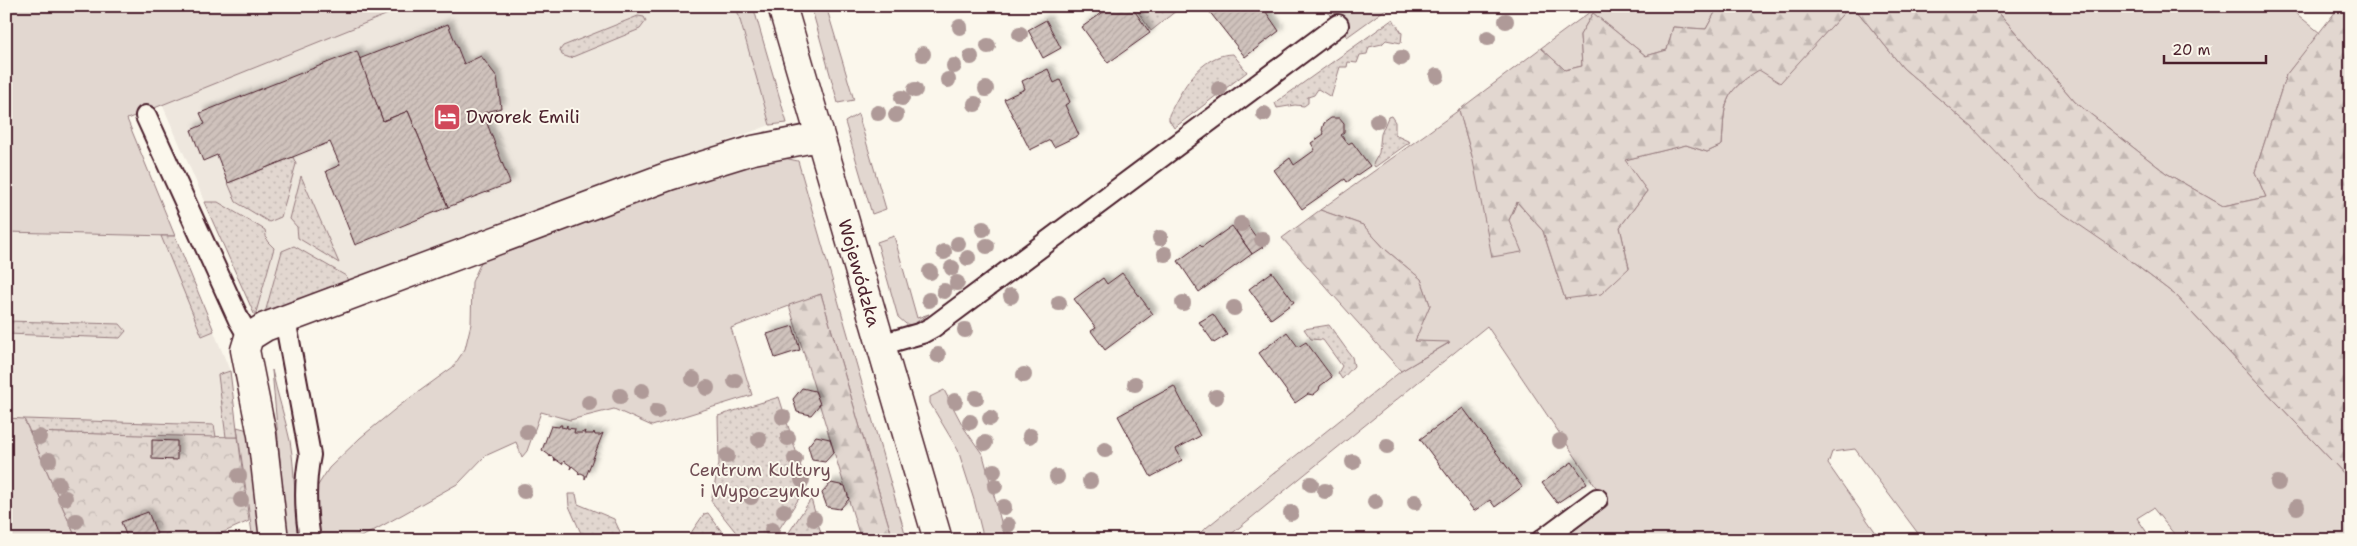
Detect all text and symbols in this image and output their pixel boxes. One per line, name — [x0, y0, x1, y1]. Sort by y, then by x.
scale bar — [2164, 32, 2267, 64]
text: 20 m — [2172, 40, 2211, 60]
hotel icon: Dworek Emili — [432, 102, 462, 132]
place label: Dworek Emili — [466, 105, 580, 129]
street label: Wojewódzka — [832, 216, 886, 330]
park label: Centrum Kultury i Wypoczynku — [689, 458, 831, 503]

